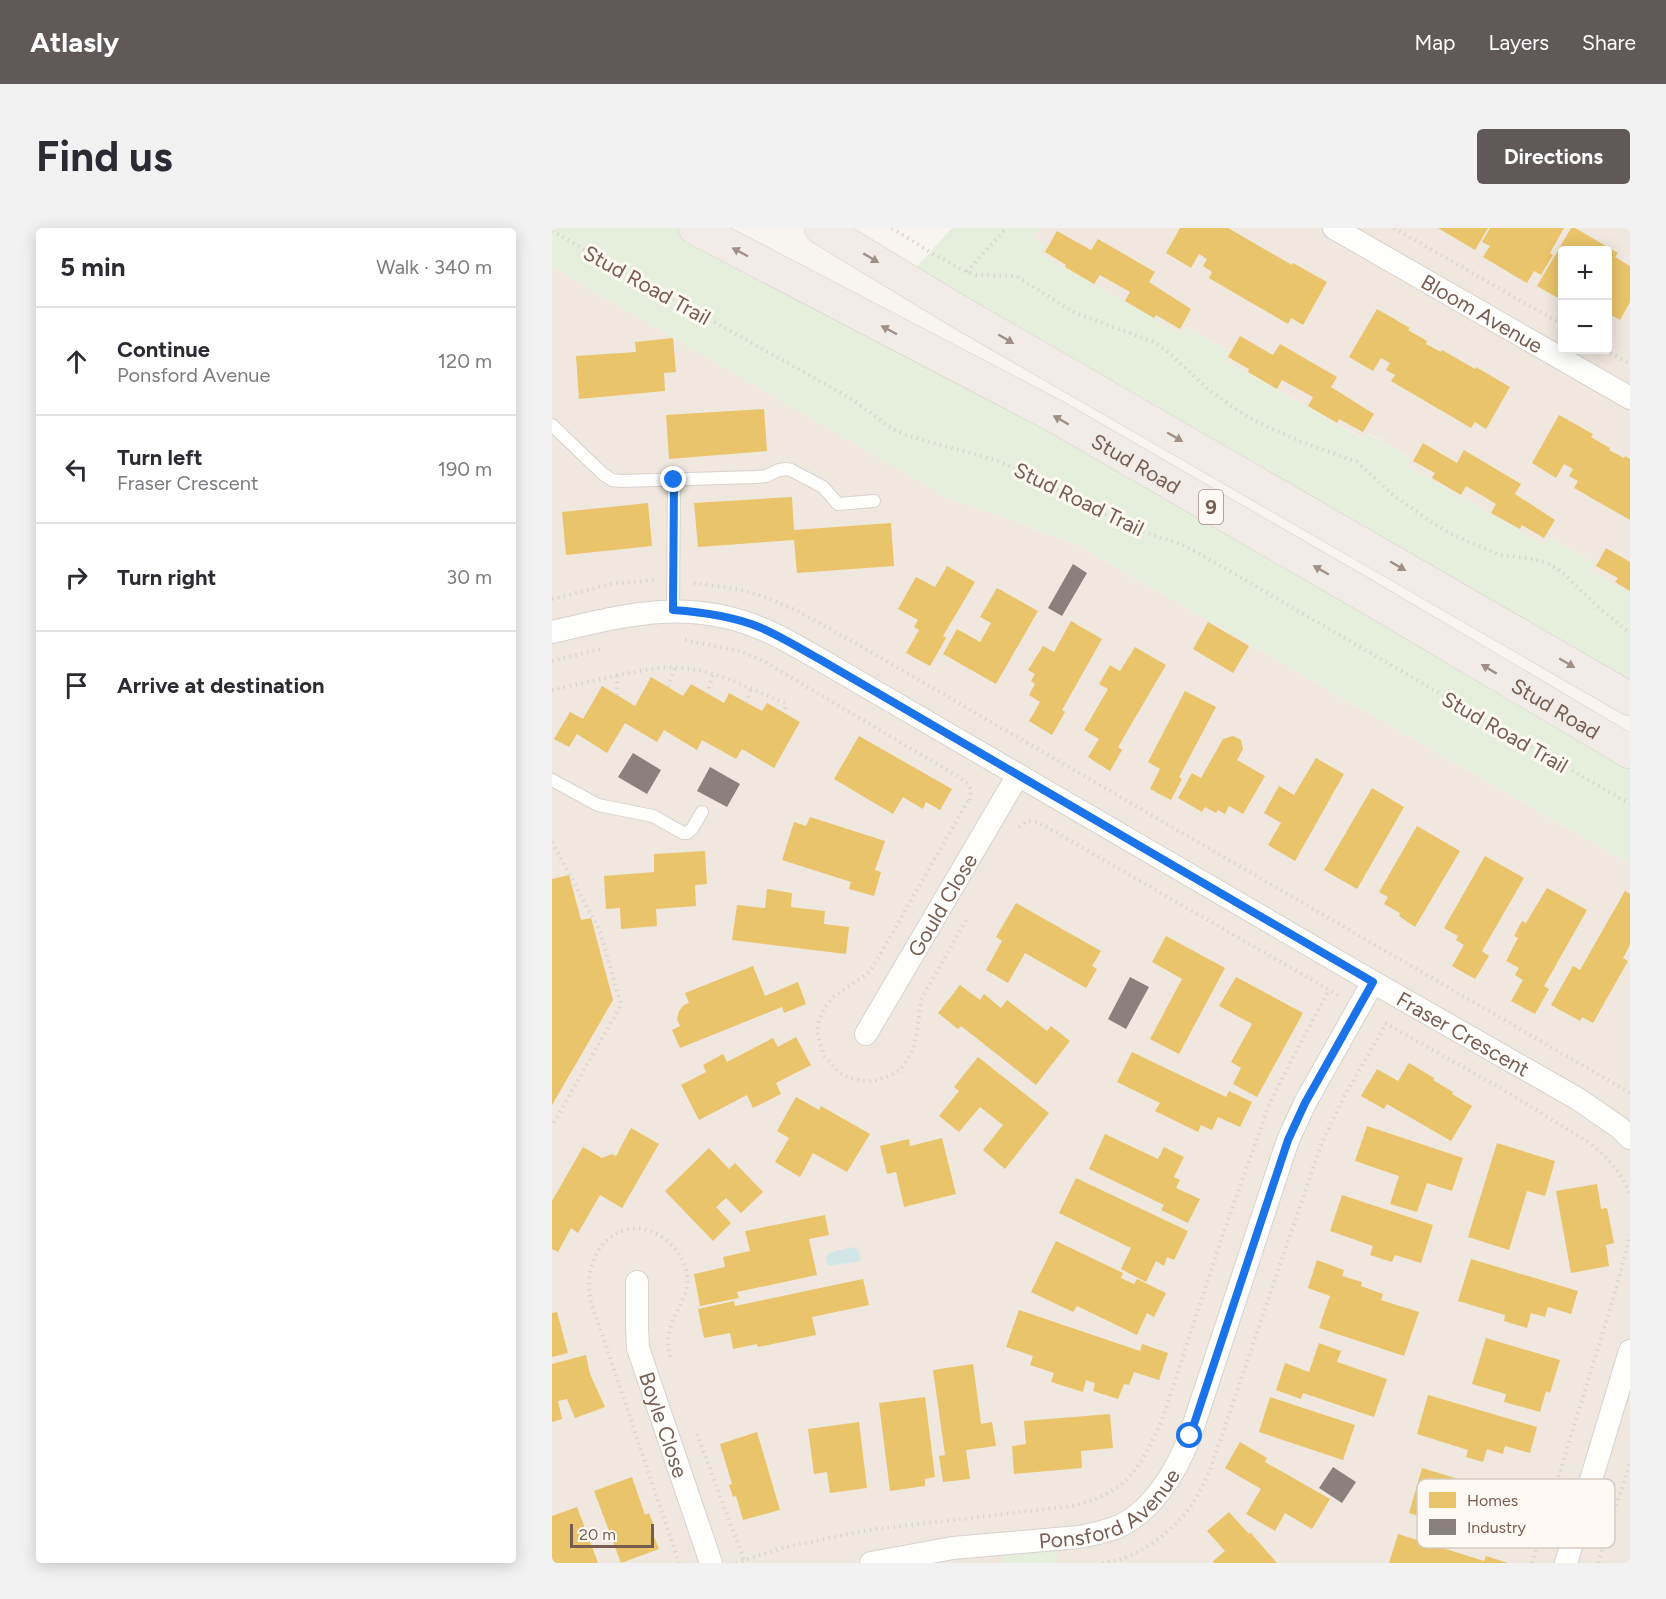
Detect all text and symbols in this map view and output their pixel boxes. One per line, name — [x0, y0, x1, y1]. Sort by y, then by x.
text: Atlasly — [30, 25, 119, 59]
text: Map — [1415, 30, 1455, 55]
text: Layers — [1488, 30, 1549, 55]
text: Share — [1582, 30, 1636, 55]
button: Directions — [1477, 129, 1630, 184]
text: Find us — [36, 131, 173, 182]
street label: Stud Road Trail — [579, 240, 715, 330]
map controls — [1558, 246, 1612, 354]
button: + — [1558, 246, 1612, 300]
one-way arrow — [731, 247, 748, 257]
text: 5 min — [60, 251, 126, 283]
one-way arrow — [863, 253, 879, 264]
text: Walk · 340 m — [376, 255, 492, 279]
street label: Bloom Avenue — [1417, 268, 1547, 358]
button: − — [1558, 300, 1612, 354]
one-way arrow — [880, 325, 897, 334]
one-way arrow — [998, 334, 1015, 344]
text: Continue — [117, 336, 210, 363]
icon: ahead — [60, 345, 93, 378]
text: 120 m — [438, 349, 492, 373]
text: Ponsford Avenue — [117, 363, 270, 387]
one-way arrow — [1053, 415, 1070, 425]
street label: Stud Road — [1087, 428, 1185, 499]
one-way arrow — [1167, 431, 1183, 442]
text: Turn left — [117, 444, 203, 471]
icon: left — [60, 453, 93, 486]
text: 190 m — [438, 457, 492, 481]
street label: Stud Road Trail — [1010, 457, 1148, 541]
route end — [660, 466, 686, 492]
text: Fraser Crescent — [117, 471, 258, 495]
road number: 9 — [1199, 490, 1223, 524]
one-way arrow — [1390, 560, 1406, 571]
icon: right — [60, 561, 93, 594]
text: Turn right — [117, 564, 216, 591]
text: 30 m — [446, 565, 492, 589]
one-way arrow — [1313, 565, 1329, 576]
one-way arrow — [1559, 658, 1576, 668]
one-way arrow — [1481, 664, 1497, 675]
icon: arrive — [60, 669, 93, 702]
text: Arrive at destination — [117, 672, 325, 699]
street label: Stud Road — [1507, 672, 1605, 744]
street label: Stud Road Trail — [1437, 686, 1573, 778]
street label: Gould Close — [902, 849, 982, 961]
street label: Fraser Crescent — [1392, 986, 1534, 1081]
street label: Boyle Close — [634, 1368, 694, 1481]
route start — [1176, 1422, 1202, 1448]
street label: Ponsford Avenue — [1038, 1464, 1184, 1553]
legend — [1417, 1479, 1615, 1548]
text: Homes — [1467, 1491, 1518, 1510]
text: Industry — [1467, 1518, 1526, 1537]
scale bar — [570, 1521, 654, 1548]
text: 20 m — [579, 1525, 616, 1544]

